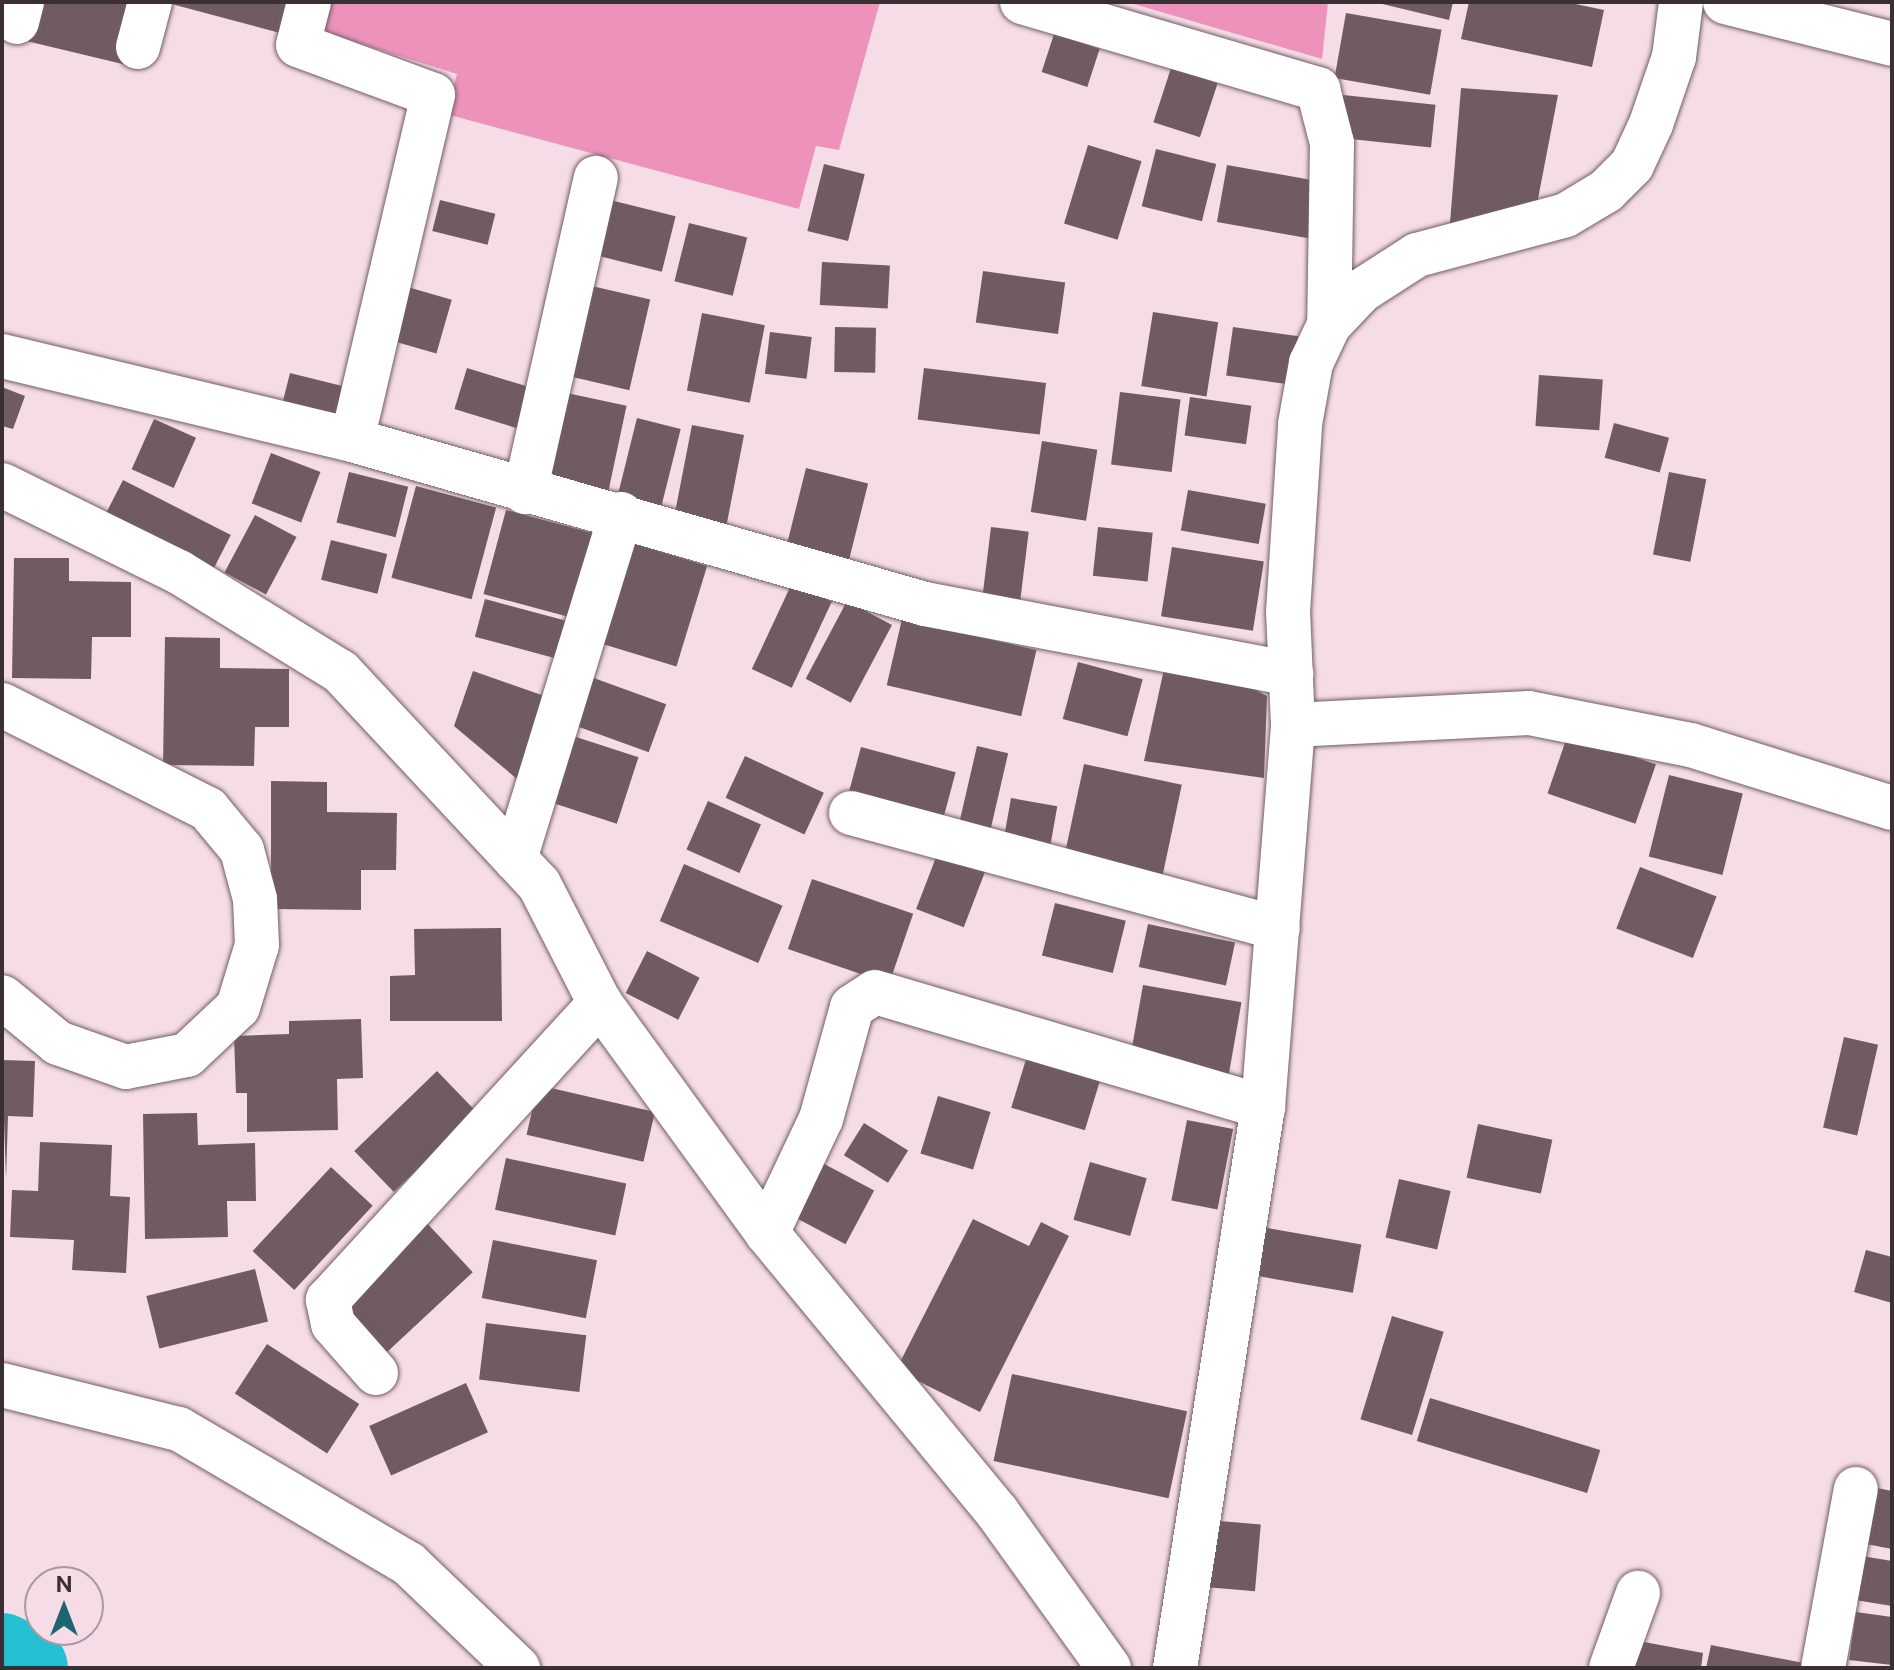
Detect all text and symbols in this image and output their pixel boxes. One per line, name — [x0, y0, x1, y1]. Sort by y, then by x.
north arrow — [24, 1566, 104, 1646]
text: N — [55, 1571, 73, 1597]

